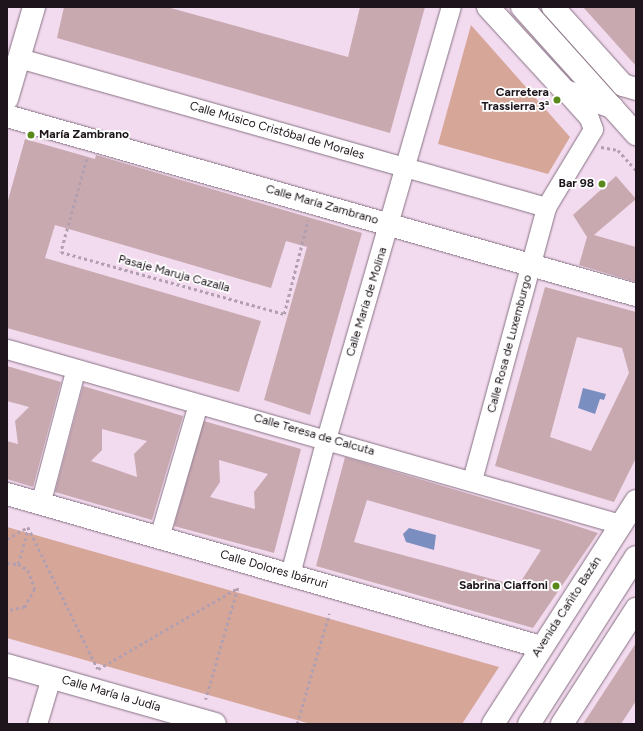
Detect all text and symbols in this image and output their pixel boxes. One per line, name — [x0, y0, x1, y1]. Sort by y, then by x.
place label: Carretera Trassierra 3ª — [481, 86, 549, 114]
marker: Carretera Trassierra 3ª — [552, 95, 562, 105]
street label: Calle Músico Cristóbal de Morales — [188, 99, 366, 163]
place label: María Zambrano — [39, 128, 129, 142]
marker: María Zambrano — [26, 130, 36, 140]
place label: Bar 98 — [559, 177, 594, 191]
marker: Bar 98 — [597, 179, 607, 189]
street label: Calle María Zambrano — [264, 182, 380, 228]
street label: Calle María de Molina — [343, 246, 391, 358]
street label: Pasaje Maruja Cazalla — [117, 252, 231, 296]
street label: Calle Rosa de Luxemburgo — [485, 273, 535, 415]
street label: Calle Teresa de Calcuta — [252, 411, 376, 459]
street label: Calle Dolores Ibárruri — [218, 548, 330, 592]
street label: Avenida Cañito Bazán — [529, 554, 605, 660]
place label: Sabrina Ciaffoni — [459, 579, 548, 593]
marker: Sabrina Ciaffoni — [551, 581, 561, 591]
street label: Calle María la Judía — [60, 673, 162, 715]

